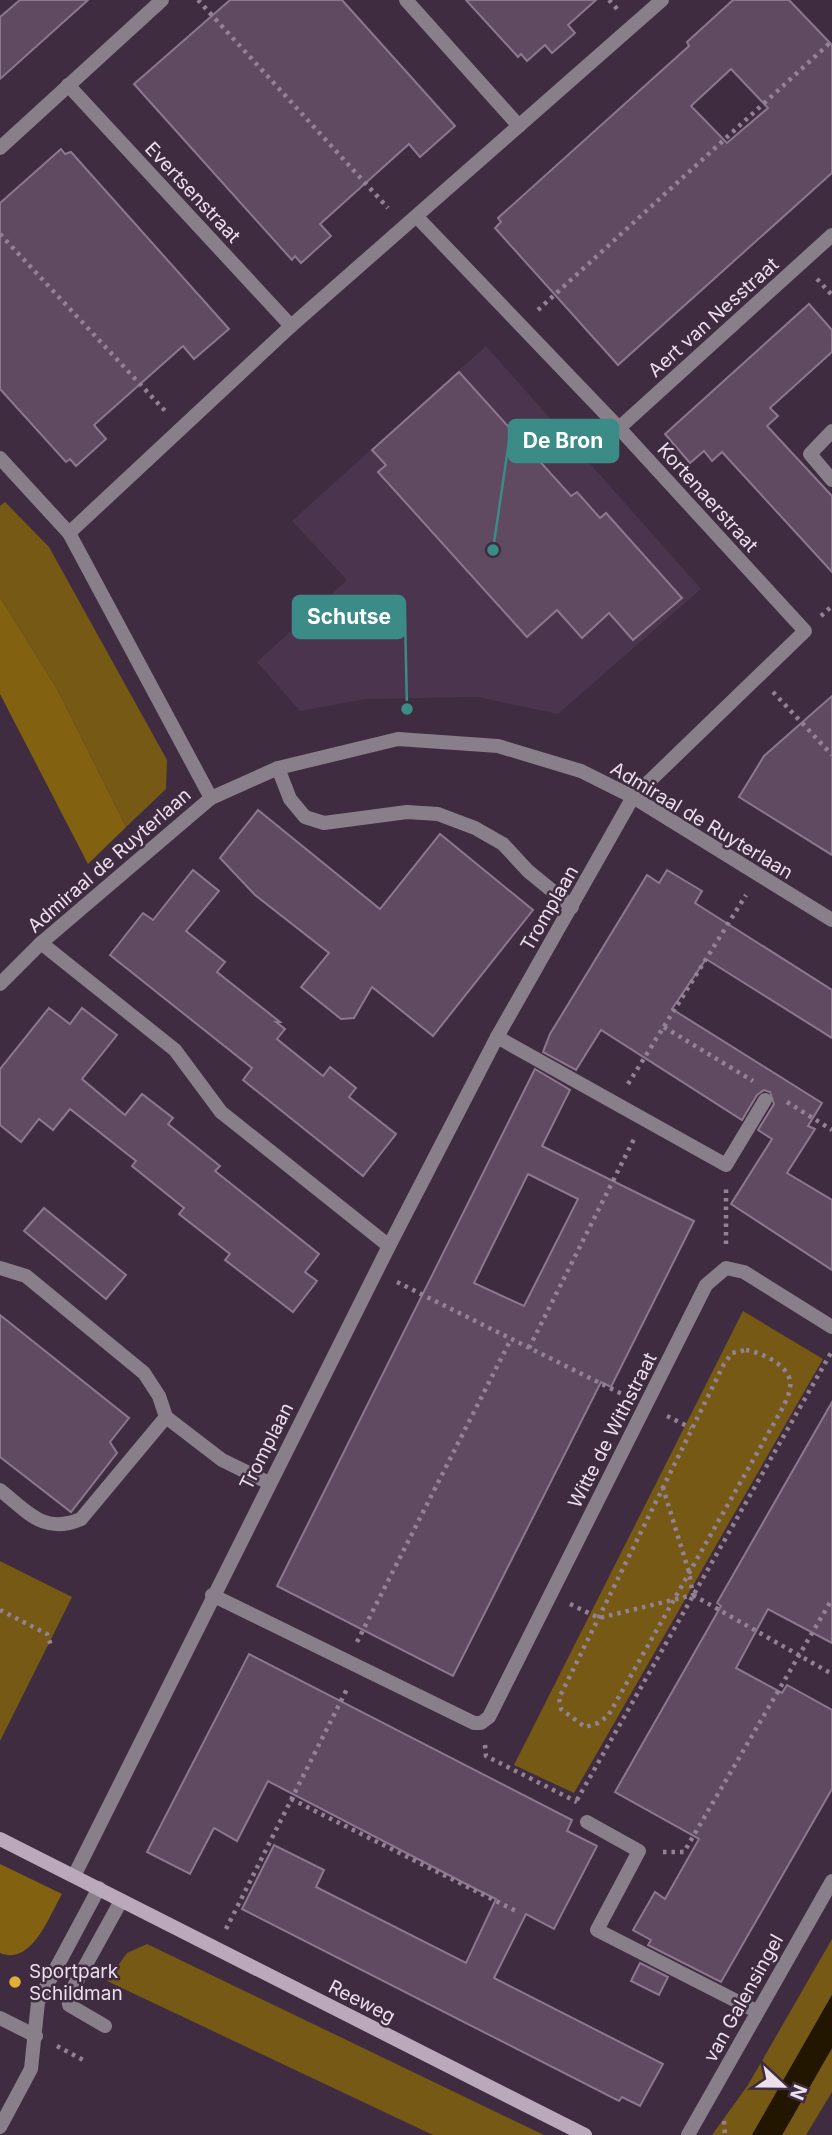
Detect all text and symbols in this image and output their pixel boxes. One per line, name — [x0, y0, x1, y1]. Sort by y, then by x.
street label: Evertsenstraat — [140, 137, 245, 248]
street label: Aert van Nesstraat — [643, 253, 783, 382]
callout: De Bron — [509, 420, 618, 462]
text: De Bron — [523, 428, 603, 453]
street label: Kortenaerstraat — [653, 438, 763, 557]
callout: Schutse — [293, 596, 405, 638]
text: Schutse — [307, 604, 391, 629]
street label: Admiraal de Ruyterlaan — [606, 757, 797, 884]
street label: Admiraal de Ruyterlaan — [23, 783, 196, 937]
street label: Tromplaan — [516, 861, 583, 955]
street label: Witte de Withstraat — [563, 1349, 662, 1512]
street label: Tromplaan — [235, 1399, 298, 1494]
street label: van Galensingel — [699, 1930, 788, 2066]
place label: Sportpark Schildman — [29, 1960, 123, 2005]
marker: Sportpark Schildman — [7, 1974, 23, 1990]
street label: Reeweg — [325, 1975, 399, 2028]
north arrow — [748, 2051, 818, 2121]
text: N — [785, 2081, 812, 2103]

